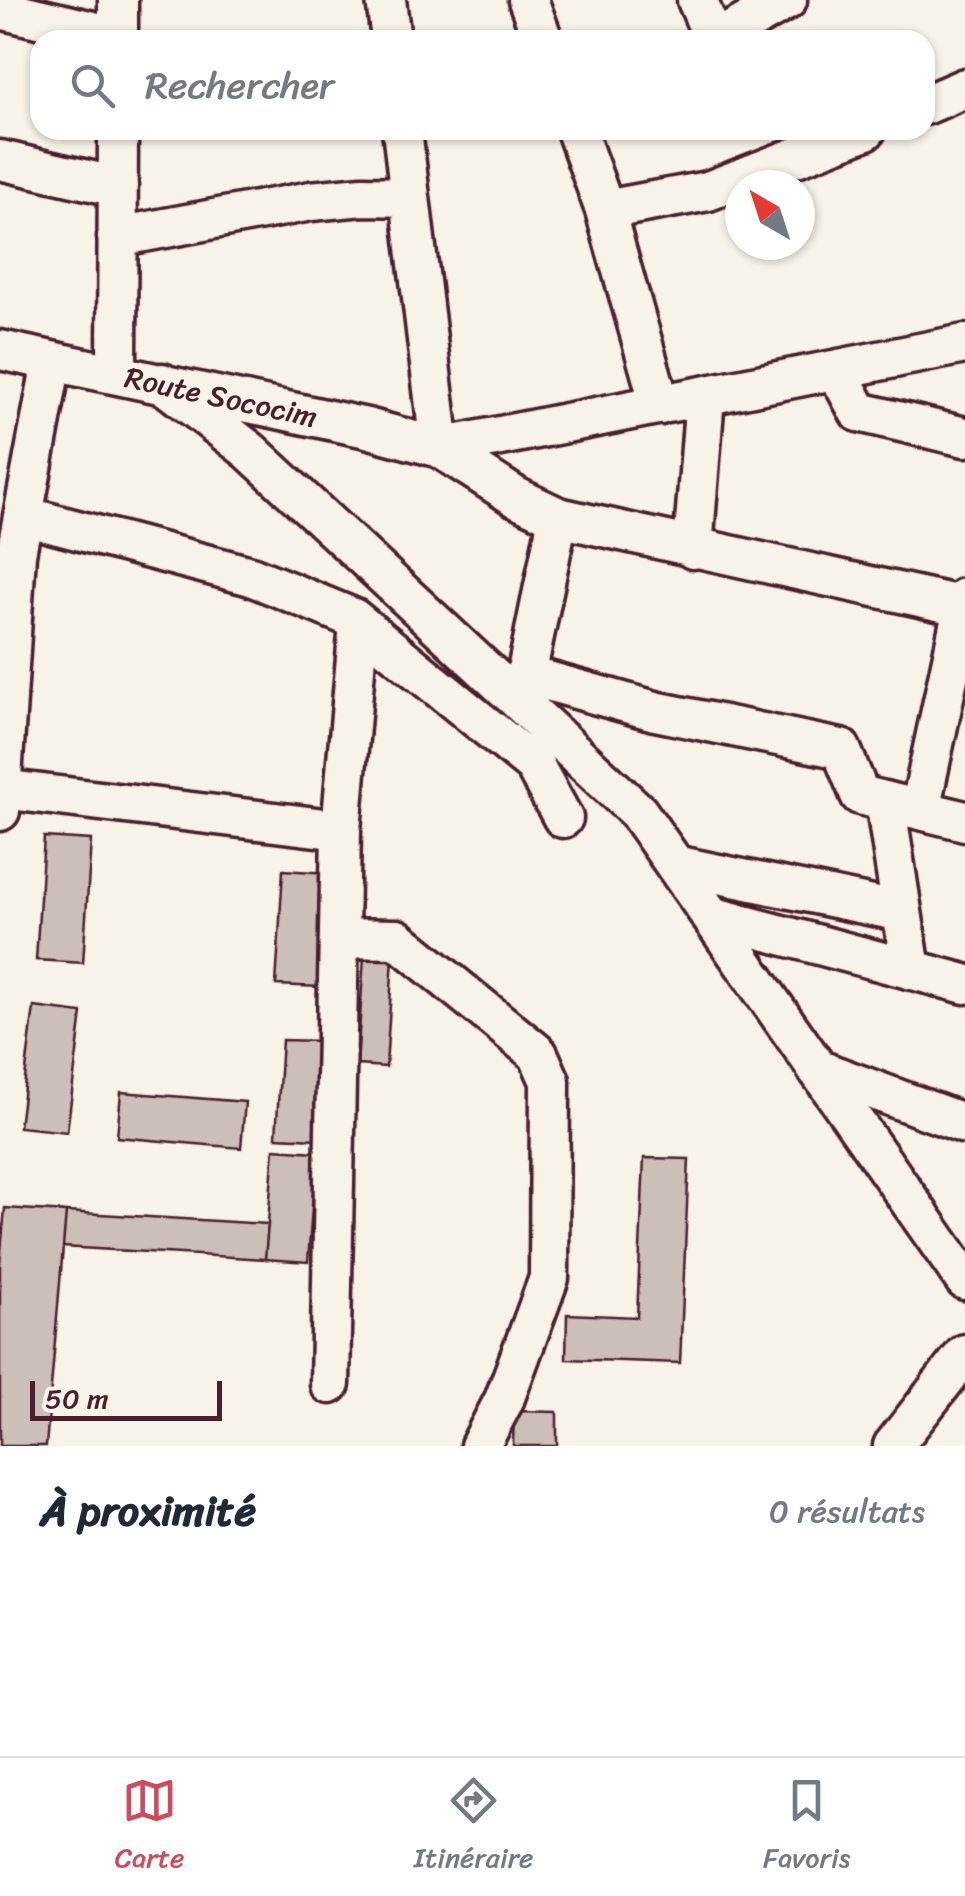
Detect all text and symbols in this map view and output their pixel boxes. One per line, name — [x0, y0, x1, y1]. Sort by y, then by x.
search box — [30, 30, 935, 140]
text: Rechercher — [145, 52, 334, 119]
icon: search — [65, 58, 120, 113]
north arrow — [725, 170, 815, 260]
street label: Route Sococim — [120, 350, 322, 444]
text: 50 m — [45, 1374, 109, 1423]
scale bar — [30, 1376, 222, 1420]
text: À proximité — [40, 1474, 256, 1548]
text: 0 résultats — [769, 1483, 925, 1540]
tab: Carte — [115, 1773, 184, 1882]
tab: Itinéraire — [414, 1773, 534, 1882]
tab: Favoris — [763, 1773, 850, 1882]

